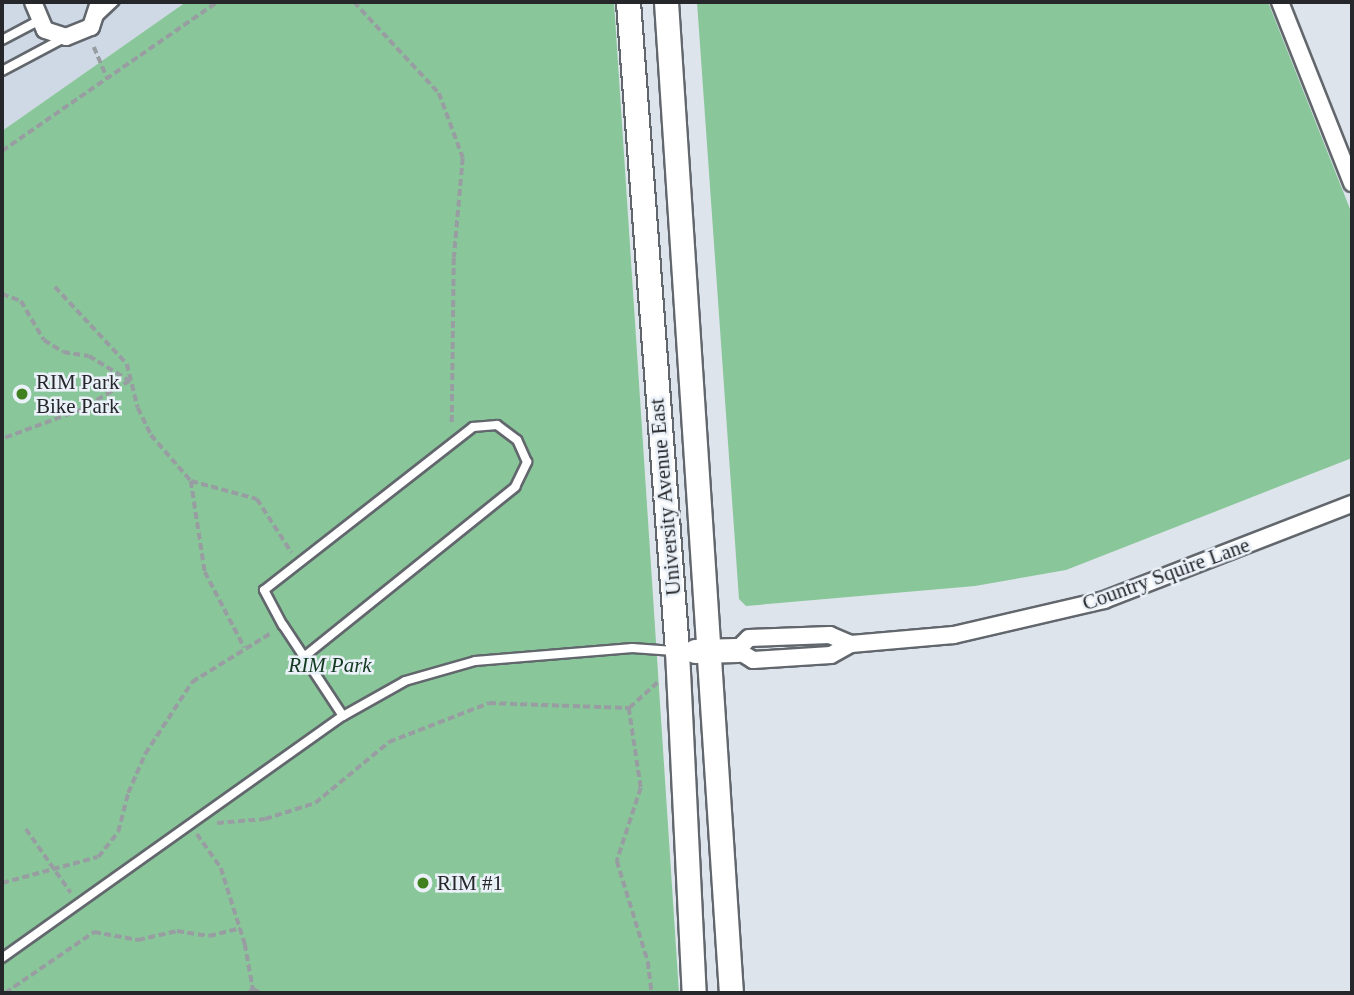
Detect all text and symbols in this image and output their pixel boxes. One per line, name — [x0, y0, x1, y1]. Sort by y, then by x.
place label: RIM Park Bike Park — [36, 369, 119, 419]
marker: RIM Park Bike Park — [14, 386, 30, 402]
street label: University Avenue East — [644, 397, 686, 597]
street label: Country Squire Lane — [1079, 532, 1253, 616]
park label: RIM Park — [288, 652, 372, 678]
place label: RIM #1 — [437, 870, 503, 896]
marker: RIM #1 — [415, 875, 431, 891]

